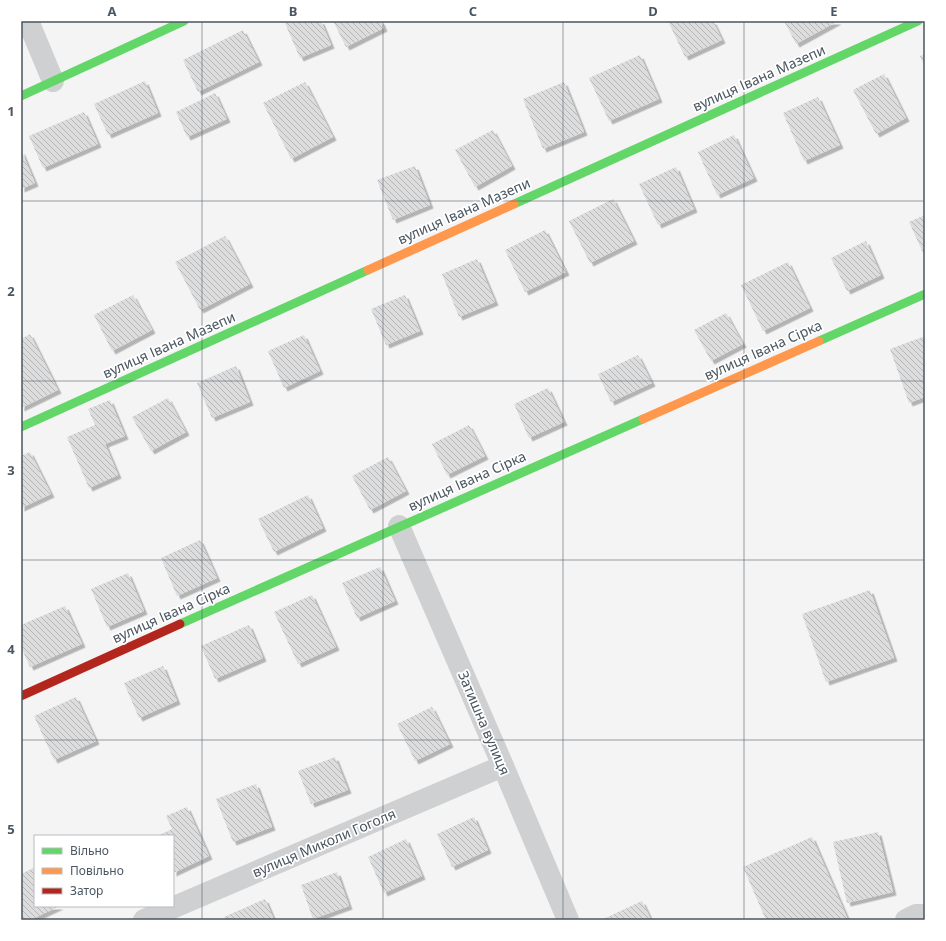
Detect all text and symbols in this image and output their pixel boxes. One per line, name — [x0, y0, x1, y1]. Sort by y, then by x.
text: A — [108, 2, 117, 20]
text: B — [289, 2, 297, 20]
text: C — [469, 2, 477, 20]
text: D — [648, 2, 658, 20]
text: E — [830, 2, 838, 20]
street label: вулиця Івана Мазепи — [689, 40, 828, 115]
text: 1 — [7, 102, 15, 120]
street label: вулиця Івана Мазепи — [394, 173, 533, 248]
text: 2 — [7, 282, 15, 300]
street label: вулиця Івана Мазепи — [99, 307, 238, 382]
street label: вулиця Івана Сірка — [701, 315, 825, 384]
street label: вулиця Івана Сірка — [405, 446, 529, 515]
text: 3 — [7, 461, 15, 479]
street label: вулиця Івана Сірка — [109, 578, 233, 647]
text: 4 — [7, 640, 15, 658]
street label: Затишна вулиця — [454, 668, 515, 778]
street label: вулиця Миколи Гоголя — [249, 804, 399, 881]
text: 5 — [7, 820, 15, 838]
legend — [34, 835, 174, 907]
text: Вільно — [70, 842, 109, 859]
text: Повільно — [70, 862, 124, 879]
text: Затор — [70, 882, 103, 899]

